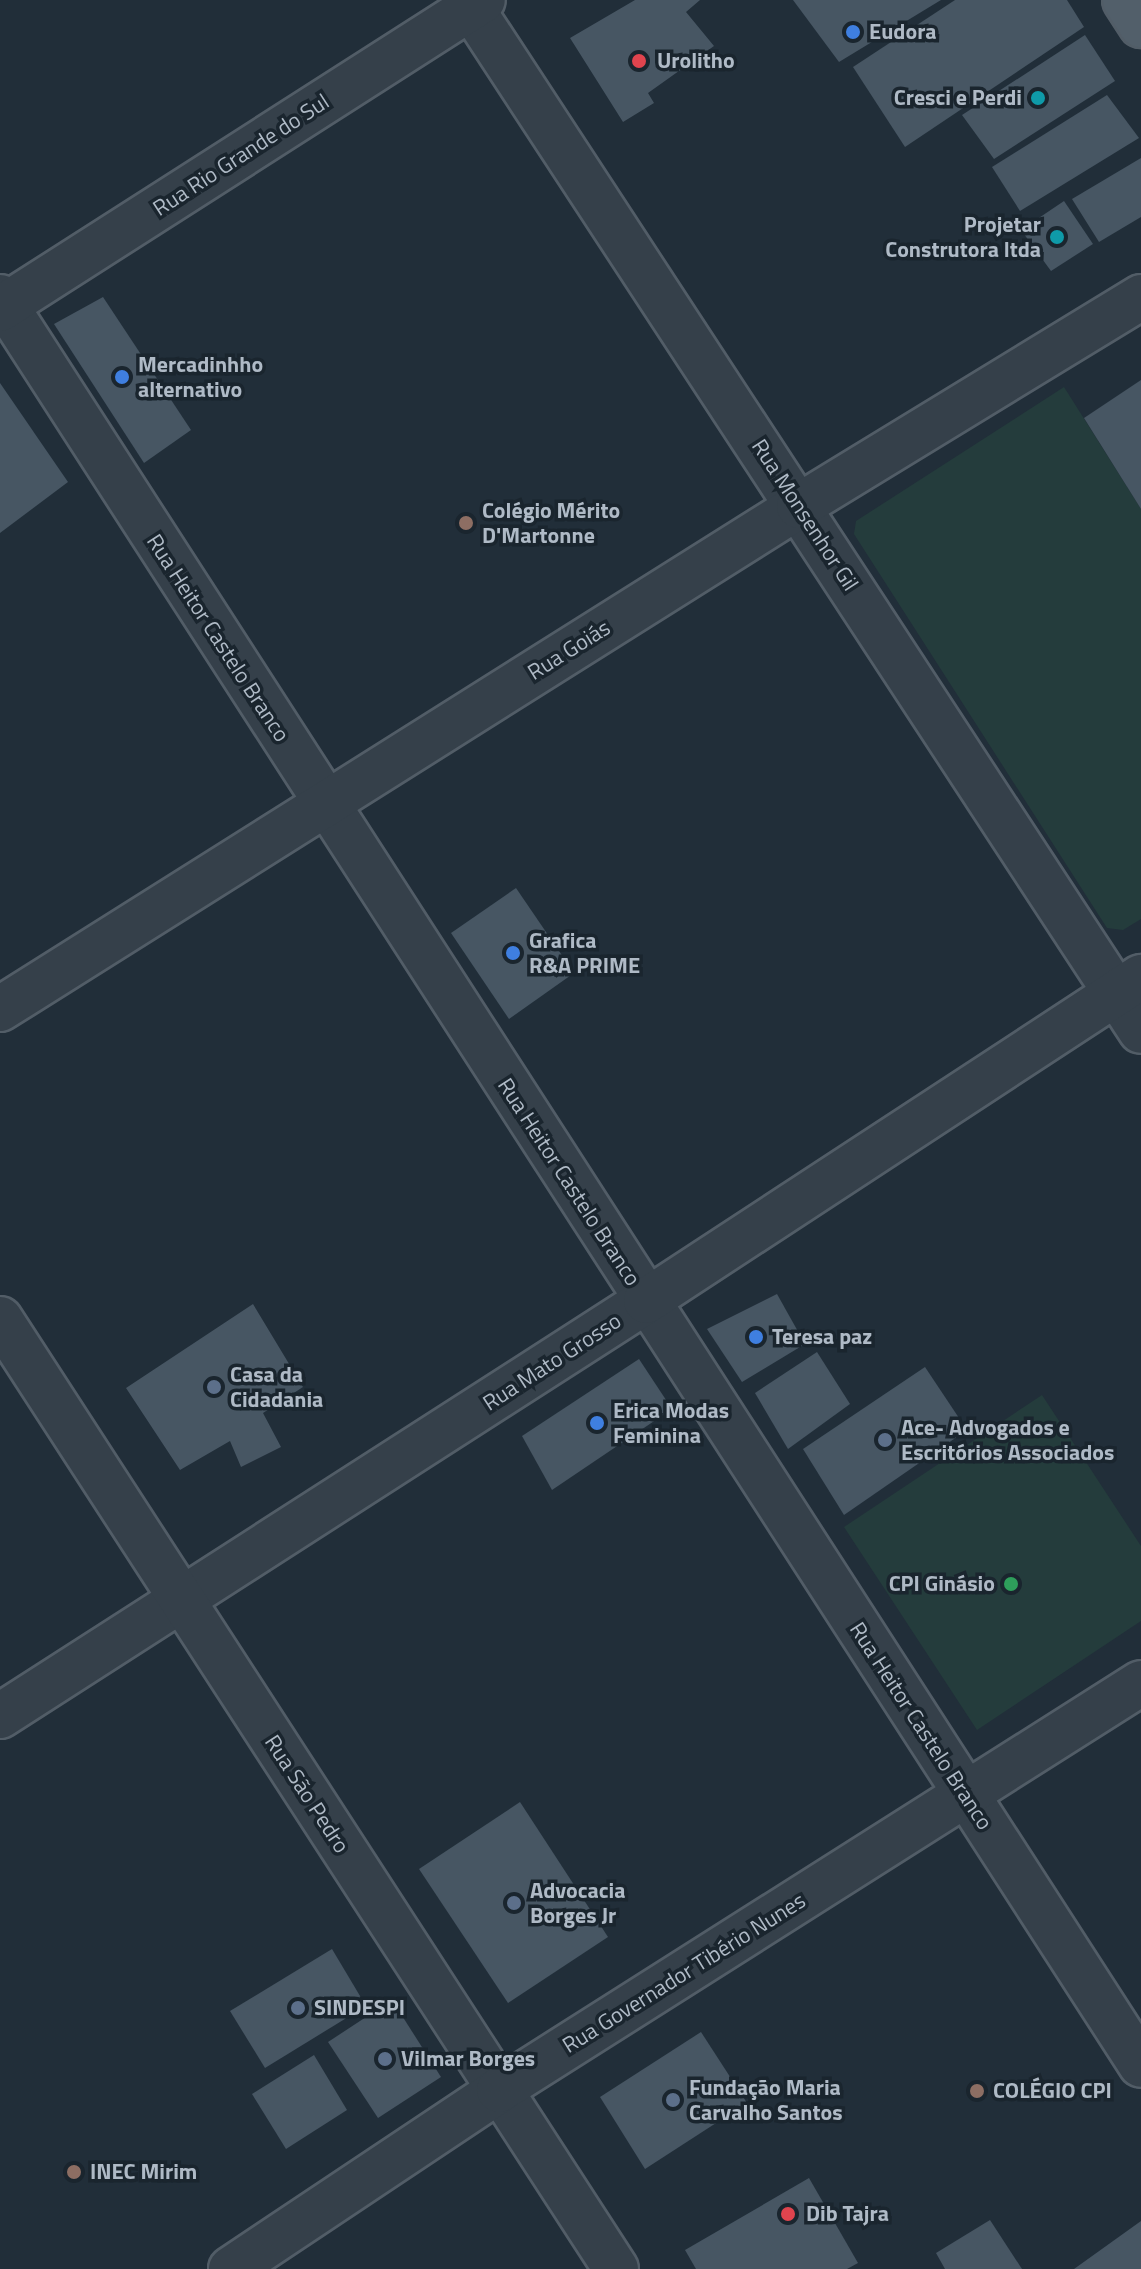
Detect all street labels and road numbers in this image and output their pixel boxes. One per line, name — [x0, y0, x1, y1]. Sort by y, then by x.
street label: Rua Rio Grande do Sul — [148, 88, 334, 222]
street label: Rua Monsenhor Gil — [746, 434, 864, 596]
street label: Rua Heitor Castelo Branco — [141, 529, 295, 747]
street label: Rua Goiás — [523, 614, 615, 686]
street label: Rua Heitor Castelo Branco — [492, 1073, 646, 1291]
street label: Rua Mato Grosso — [478, 1308, 626, 1416]
street label: Rua Heitor Castelo Branco — [844, 1617, 998, 1835]
street label: Rua São Pedro — [259, 1730, 355, 1858]
street label: Rua Governador Tibério Nunes — [558, 1887, 810, 2059]

